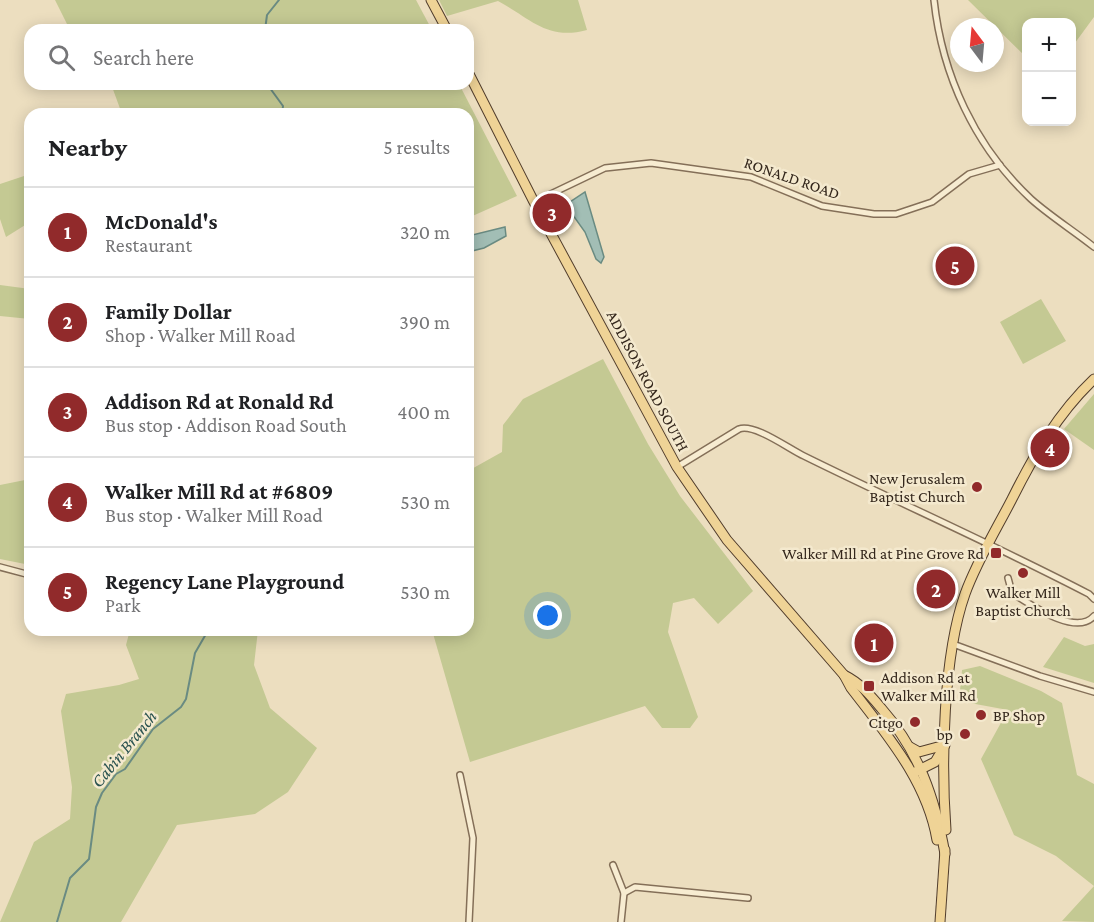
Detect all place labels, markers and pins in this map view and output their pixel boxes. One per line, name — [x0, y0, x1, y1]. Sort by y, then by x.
pin: 3 — [532, 190, 572, 236]
pin: 5 — [936, 244, 974, 288]
pin: 4 — [1030, 426, 1070, 470]
place label: New Jerusalem Baptist Church — [869, 470, 965, 506]
marker: New Jerusalem Baptist Church — [970, 480, 984, 494]
place label: Walker Mill Rd at Pine Grove Rd — [782, 545, 985, 562]
marker: Walker Mill Rd at Pine Grove Rd — [989, 546, 1003, 560]
pin: 2 — [916, 566, 956, 612]
marker: Walker Mill Baptist Church — [1016, 566, 1030, 580]
place label: Walker Mill Baptist Church — [975, 584, 1071, 620]
pin: 1 — [854, 620, 894, 666]
place label: Addison Rd at Walker Mill Rd — [881, 669, 976, 704]
marker: Addison Rd at Walker Mill Rd — [862, 679, 876, 693]
place label: BP Shop — [993, 707, 1045, 725]
marker: BP Shop — [974, 708, 988, 722]
place label: Citgo — [869, 714, 903, 732]
marker: Citgo — [908, 715, 922, 729]
place label: bp — [936, 726, 953, 744]
marker: bp — [958, 727, 972, 741]

